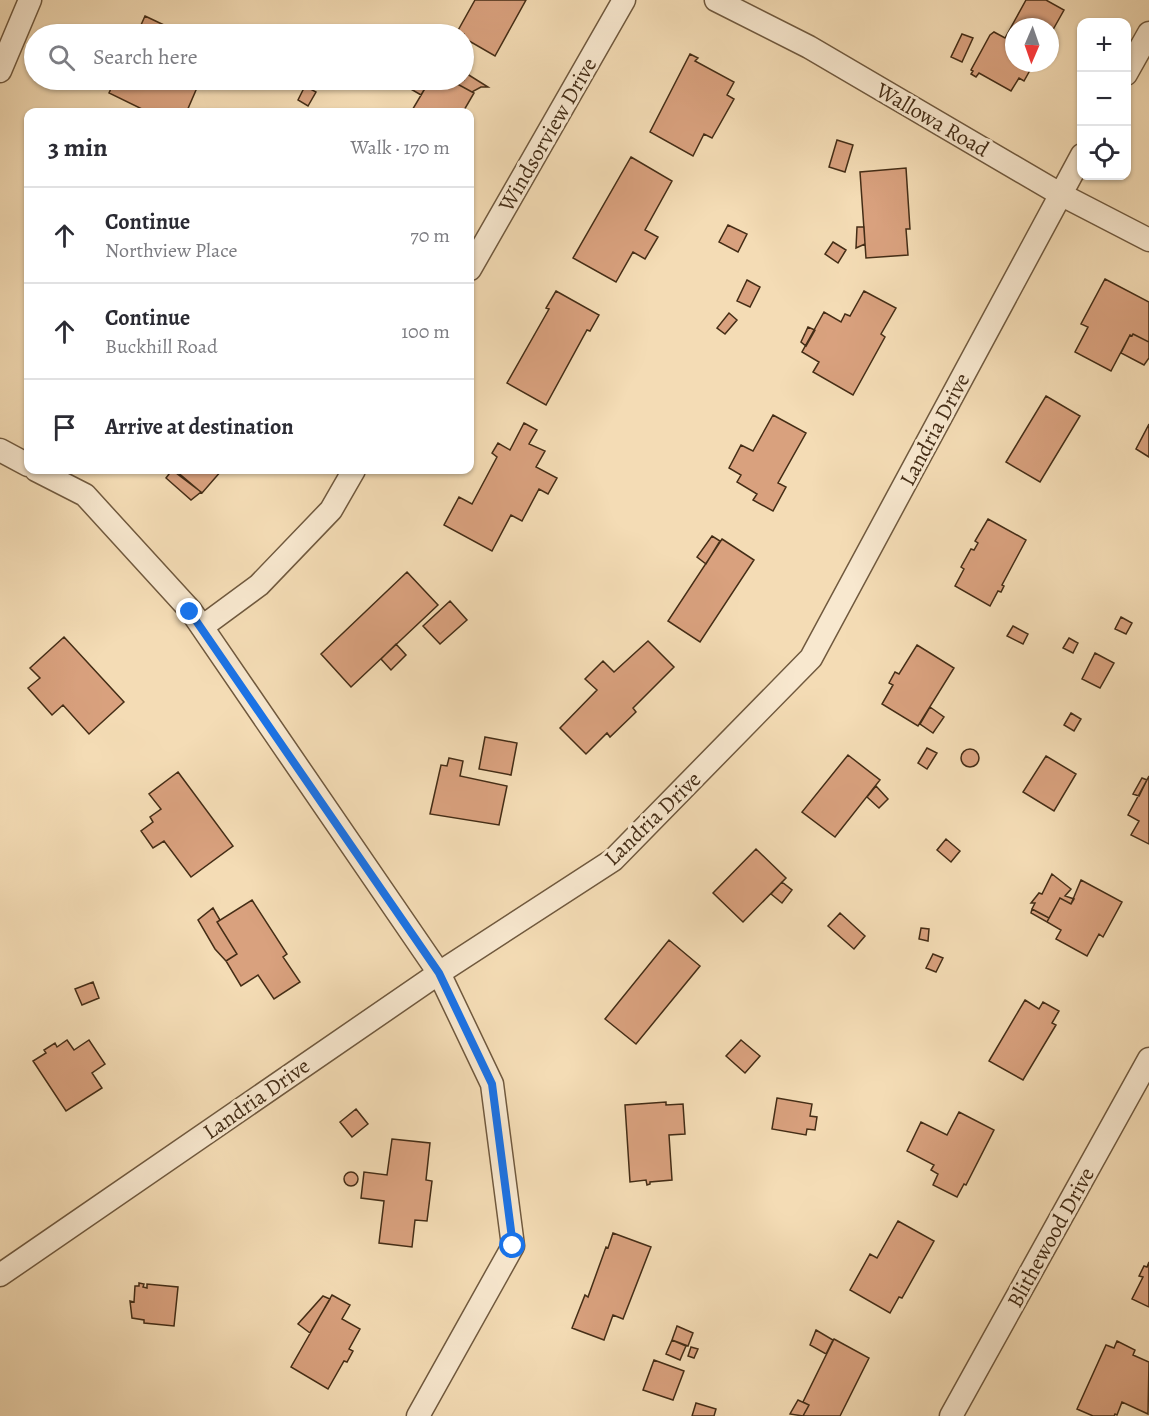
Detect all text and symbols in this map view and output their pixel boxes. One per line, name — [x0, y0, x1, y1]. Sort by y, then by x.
north arrow — [1005, 18, 1059, 72]
map controls — [1077, 18, 1131, 180]
button: + — [1077, 18, 1131, 72]
search box — [24, 24, 474, 90]
icon: search — [45, 41, 78, 74]
text: Search here — [93, 42, 198, 72]
street label: Windsorview Drive — [491, 52, 604, 218]
button: − — [1077, 72, 1131, 126]
street label: Wallowa Road — [870, 75, 995, 164]
button: locate — [1077, 126, 1131, 180]
text: 3 min — [48, 130, 108, 165]
text: Walk · 170 m — [350, 134, 450, 161]
text: Continue — [105, 207, 190, 237]
icon: ahead — [48, 219, 81, 252]
text: 70 m — [410, 222, 450, 249]
text: Northview Place — [105, 237, 237, 264]
text: Continue — [105, 303, 190, 333]
icon: ahead — [48, 315, 81, 348]
text: 100 m — [401, 318, 450, 345]
text: Buckhill Road — [105, 333, 218, 360]
street label: Landria Drive — [893, 368, 977, 491]
icon: arrive — [48, 411, 81, 444]
text: Arrive at destination — [105, 412, 294, 442]
route end — [176, 598, 202, 624]
street label: Landria Drive — [598, 765, 708, 873]
street label: Landria Drive — [197, 1051, 316, 1147]
street label: Blithewood Drive — [1000, 1162, 1102, 1313]
route start — [499, 1232, 525, 1258]

